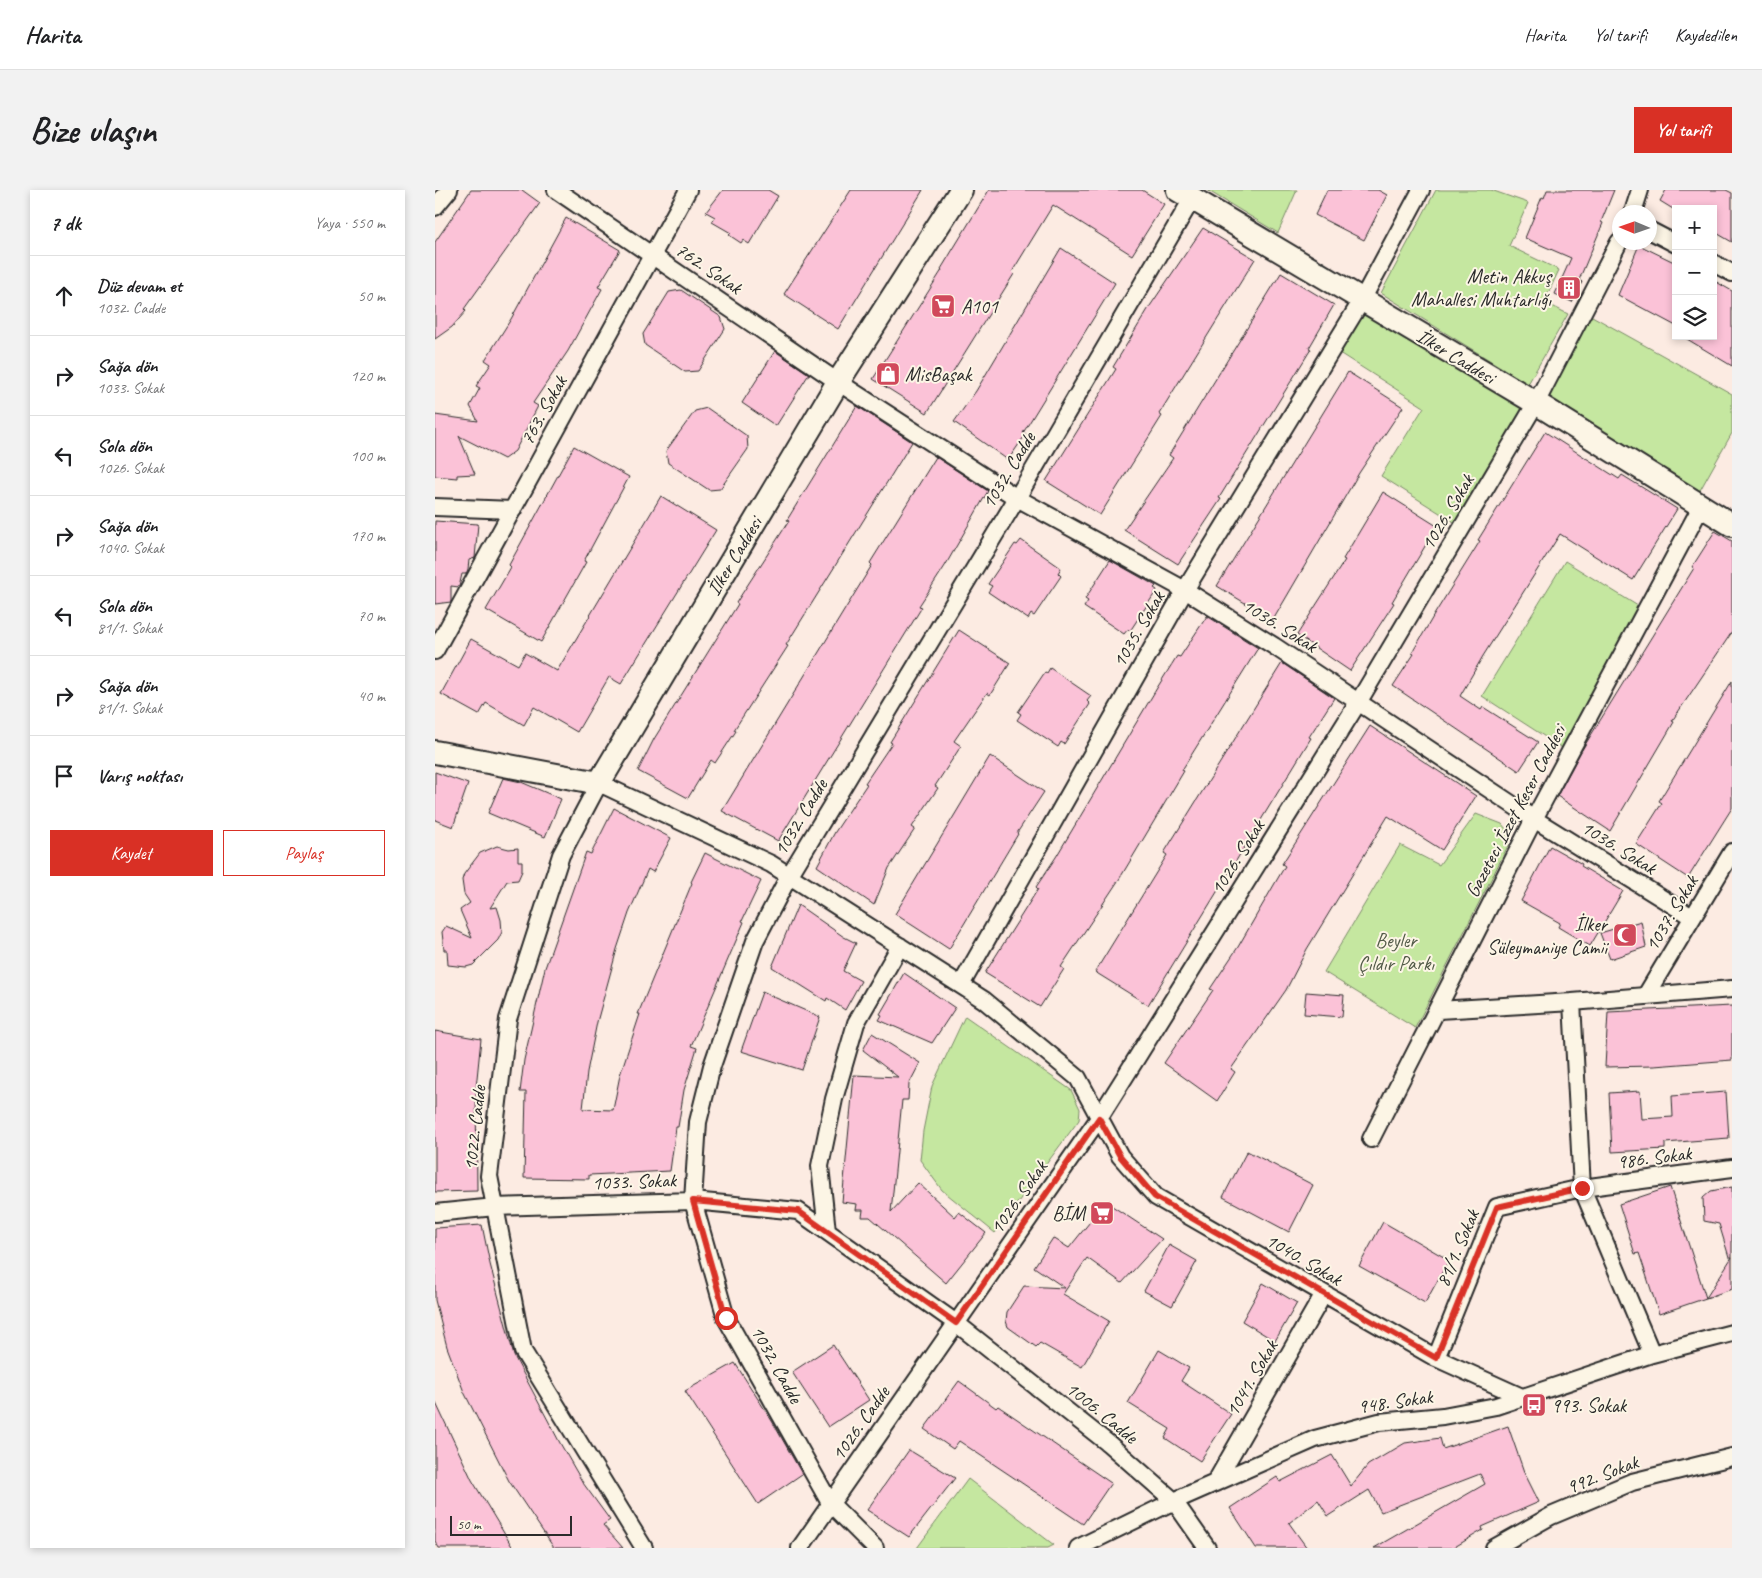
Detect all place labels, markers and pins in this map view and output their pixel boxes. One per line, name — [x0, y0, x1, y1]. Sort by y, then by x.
place label: Metin Akkuş Mahallesi Muhtarlığı — [1411, 264, 1553, 312]
building icon: Metin Akkuş Mahallesi Muhtarlığı — [1556, 275, 1582, 301]
supermarket icon: A101 — [930, 293, 956, 319]
place label: A101 — [961, 294, 999, 319]
shop icon: MisBaşak — [875, 361, 901, 387]
place label: MisBaşak — [905, 362, 973, 387]
place label: İlker Süleymaniye Camii — [1487, 912, 1609, 960]
mosque icon: İlker Süleymaniye Camii — [1612, 922, 1638, 948]
supermarket icon: BİM — [1089, 1200, 1115, 1226]
place label: BİM — [1052, 1201, 1087, 1226]
bus stop icon: 993. Sokak — [1521, 1392, 1547, 1418]
place label: 993. Sokak — [1551, 1393, 1628, 1418]

